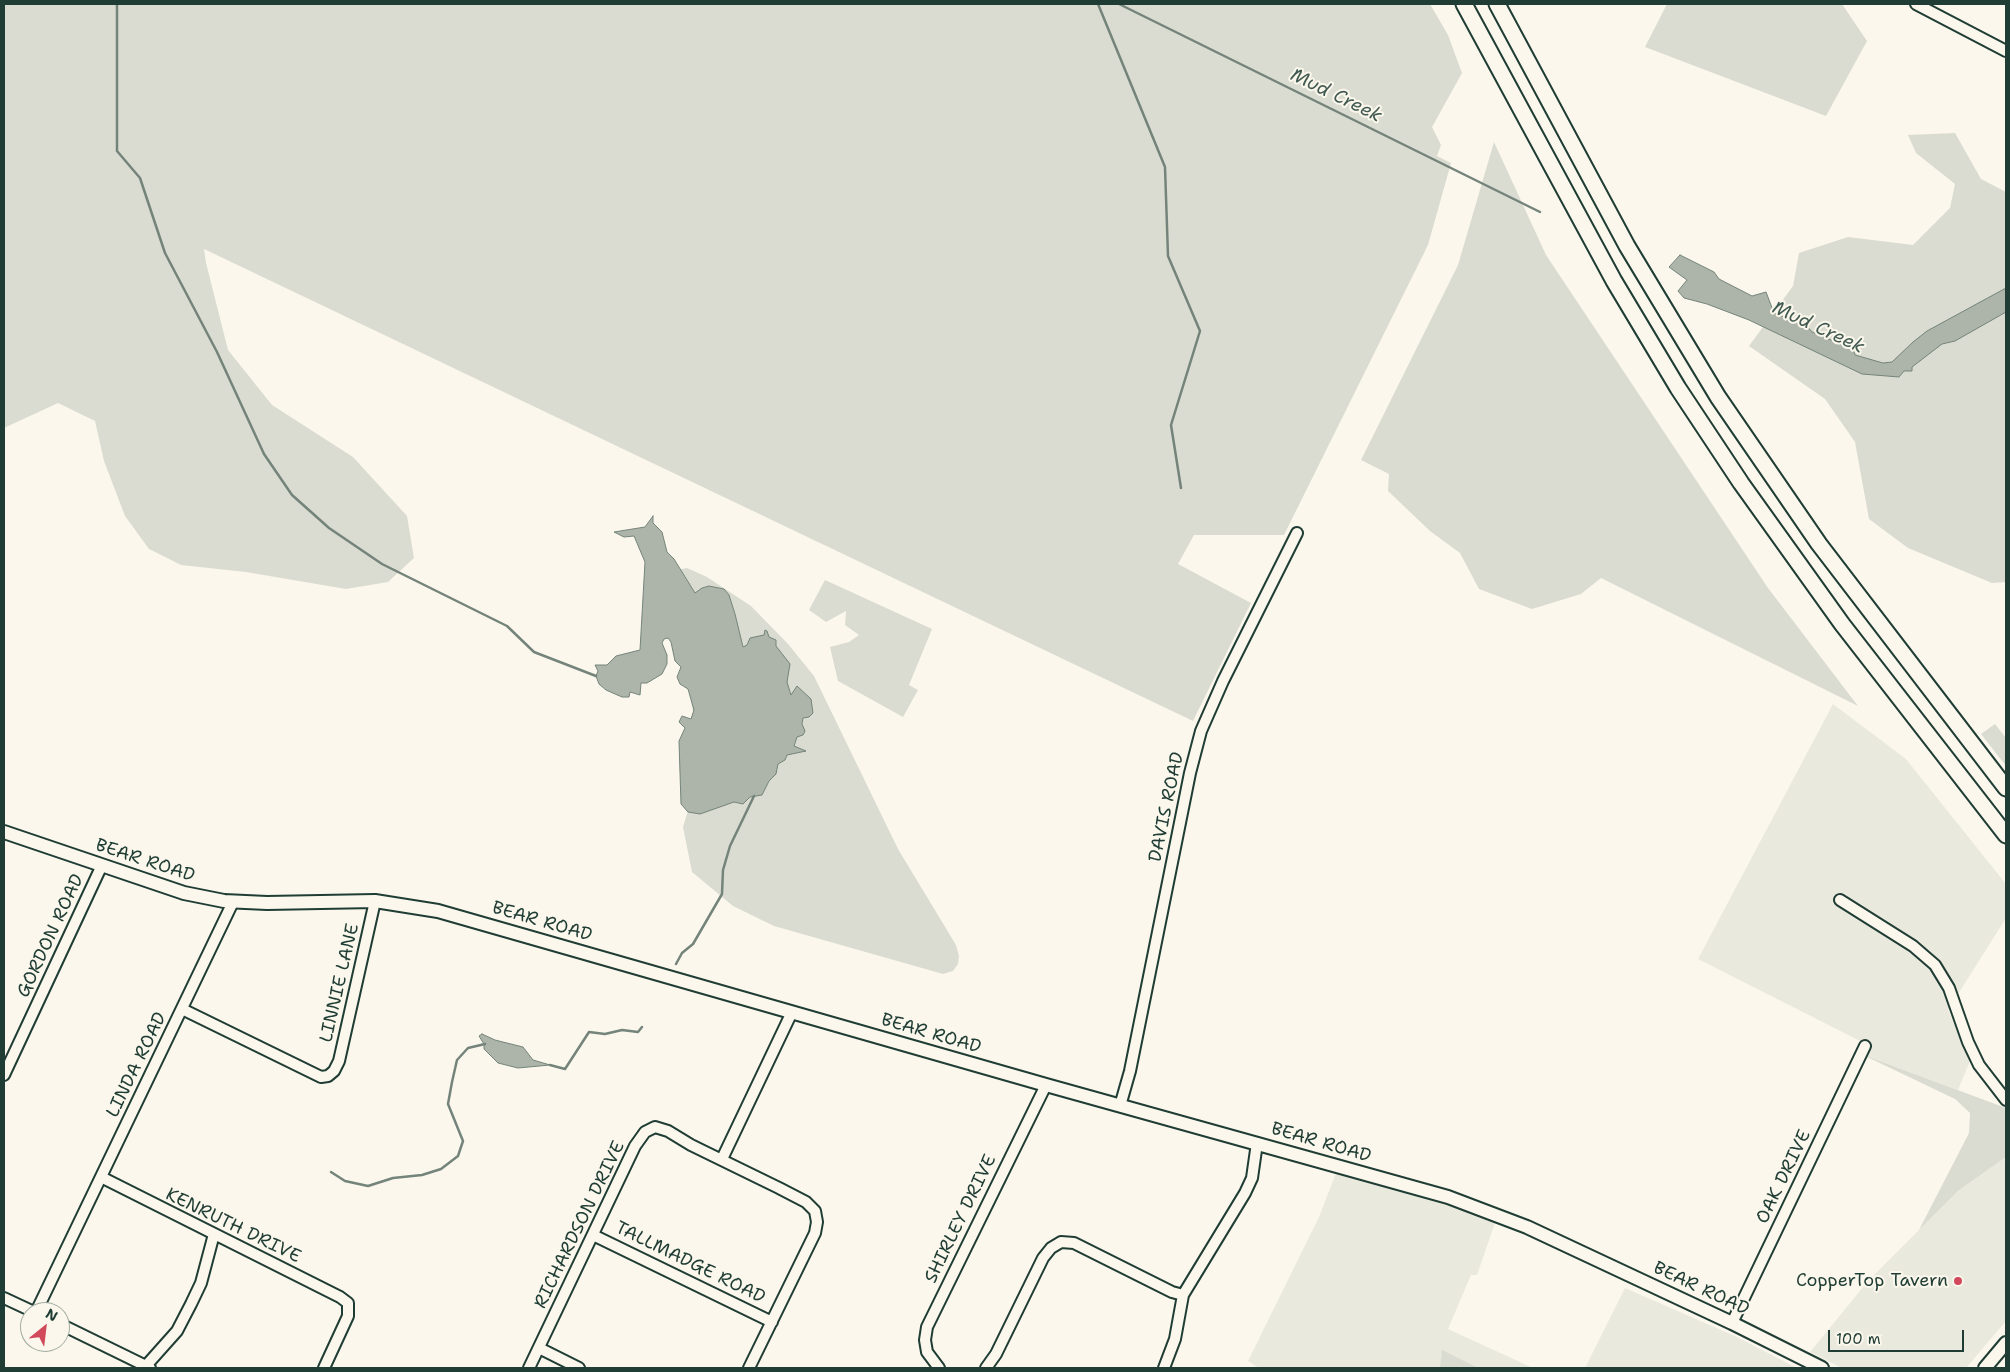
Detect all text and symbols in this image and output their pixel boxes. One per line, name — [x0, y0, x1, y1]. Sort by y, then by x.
water label: Mud Creek — [1286, 64, 1386, 128]
water label: Mud Creek — [1768, 297, 1868, 359]
street label: DAVIS ROAD — [1145, 750, 1189, 864]
street label: BEAR ROAD — [93, 835, 197, 887]
street label: GORDON ROAD — [13, 871, 89, 1001]
street label: BEAR ROAD — [490, 897, 594, 947]
street label: LINNIE LANE — [316, 921, 364, 1045]
street label: LINDA ROAD — [102, 1009, 172, 1121]
street label: BEAR ROAD — [879, 1009, 983, 1059]
street label: BEAR ROAD — [1269, 1118, 1373, 1168]
street label: OAK DRIVE — [1752, 1127, 1816, 1227]
street label: RICHARDSON DRIVE — [530, 1138, 630, 1312]
street label: SHIRLEY DRIVE — [921, 1151, 1001, 1287]
street label: KENRUTH DRIVE — [162, 1184, 304, 1268]
street label: TALLMADGE ROAD — [611, 1217, 769, 1309]
street label: BEAR ROAD — [1650, 1257, 1752, 1321]
place label: CopperTop Tavern — [1796, 1270, 1948, 1292]
marker: CopperTop Tavern — [1952, 1275, 1964, 1287]
north arrow — [20, 1302, 70, 1352]
text: N — [43, 1304, 61, 1325]
scale bar — [1830, 1320, 1966, 1352]
text: 100 m — [1836, 1329, 1881, 1349]

